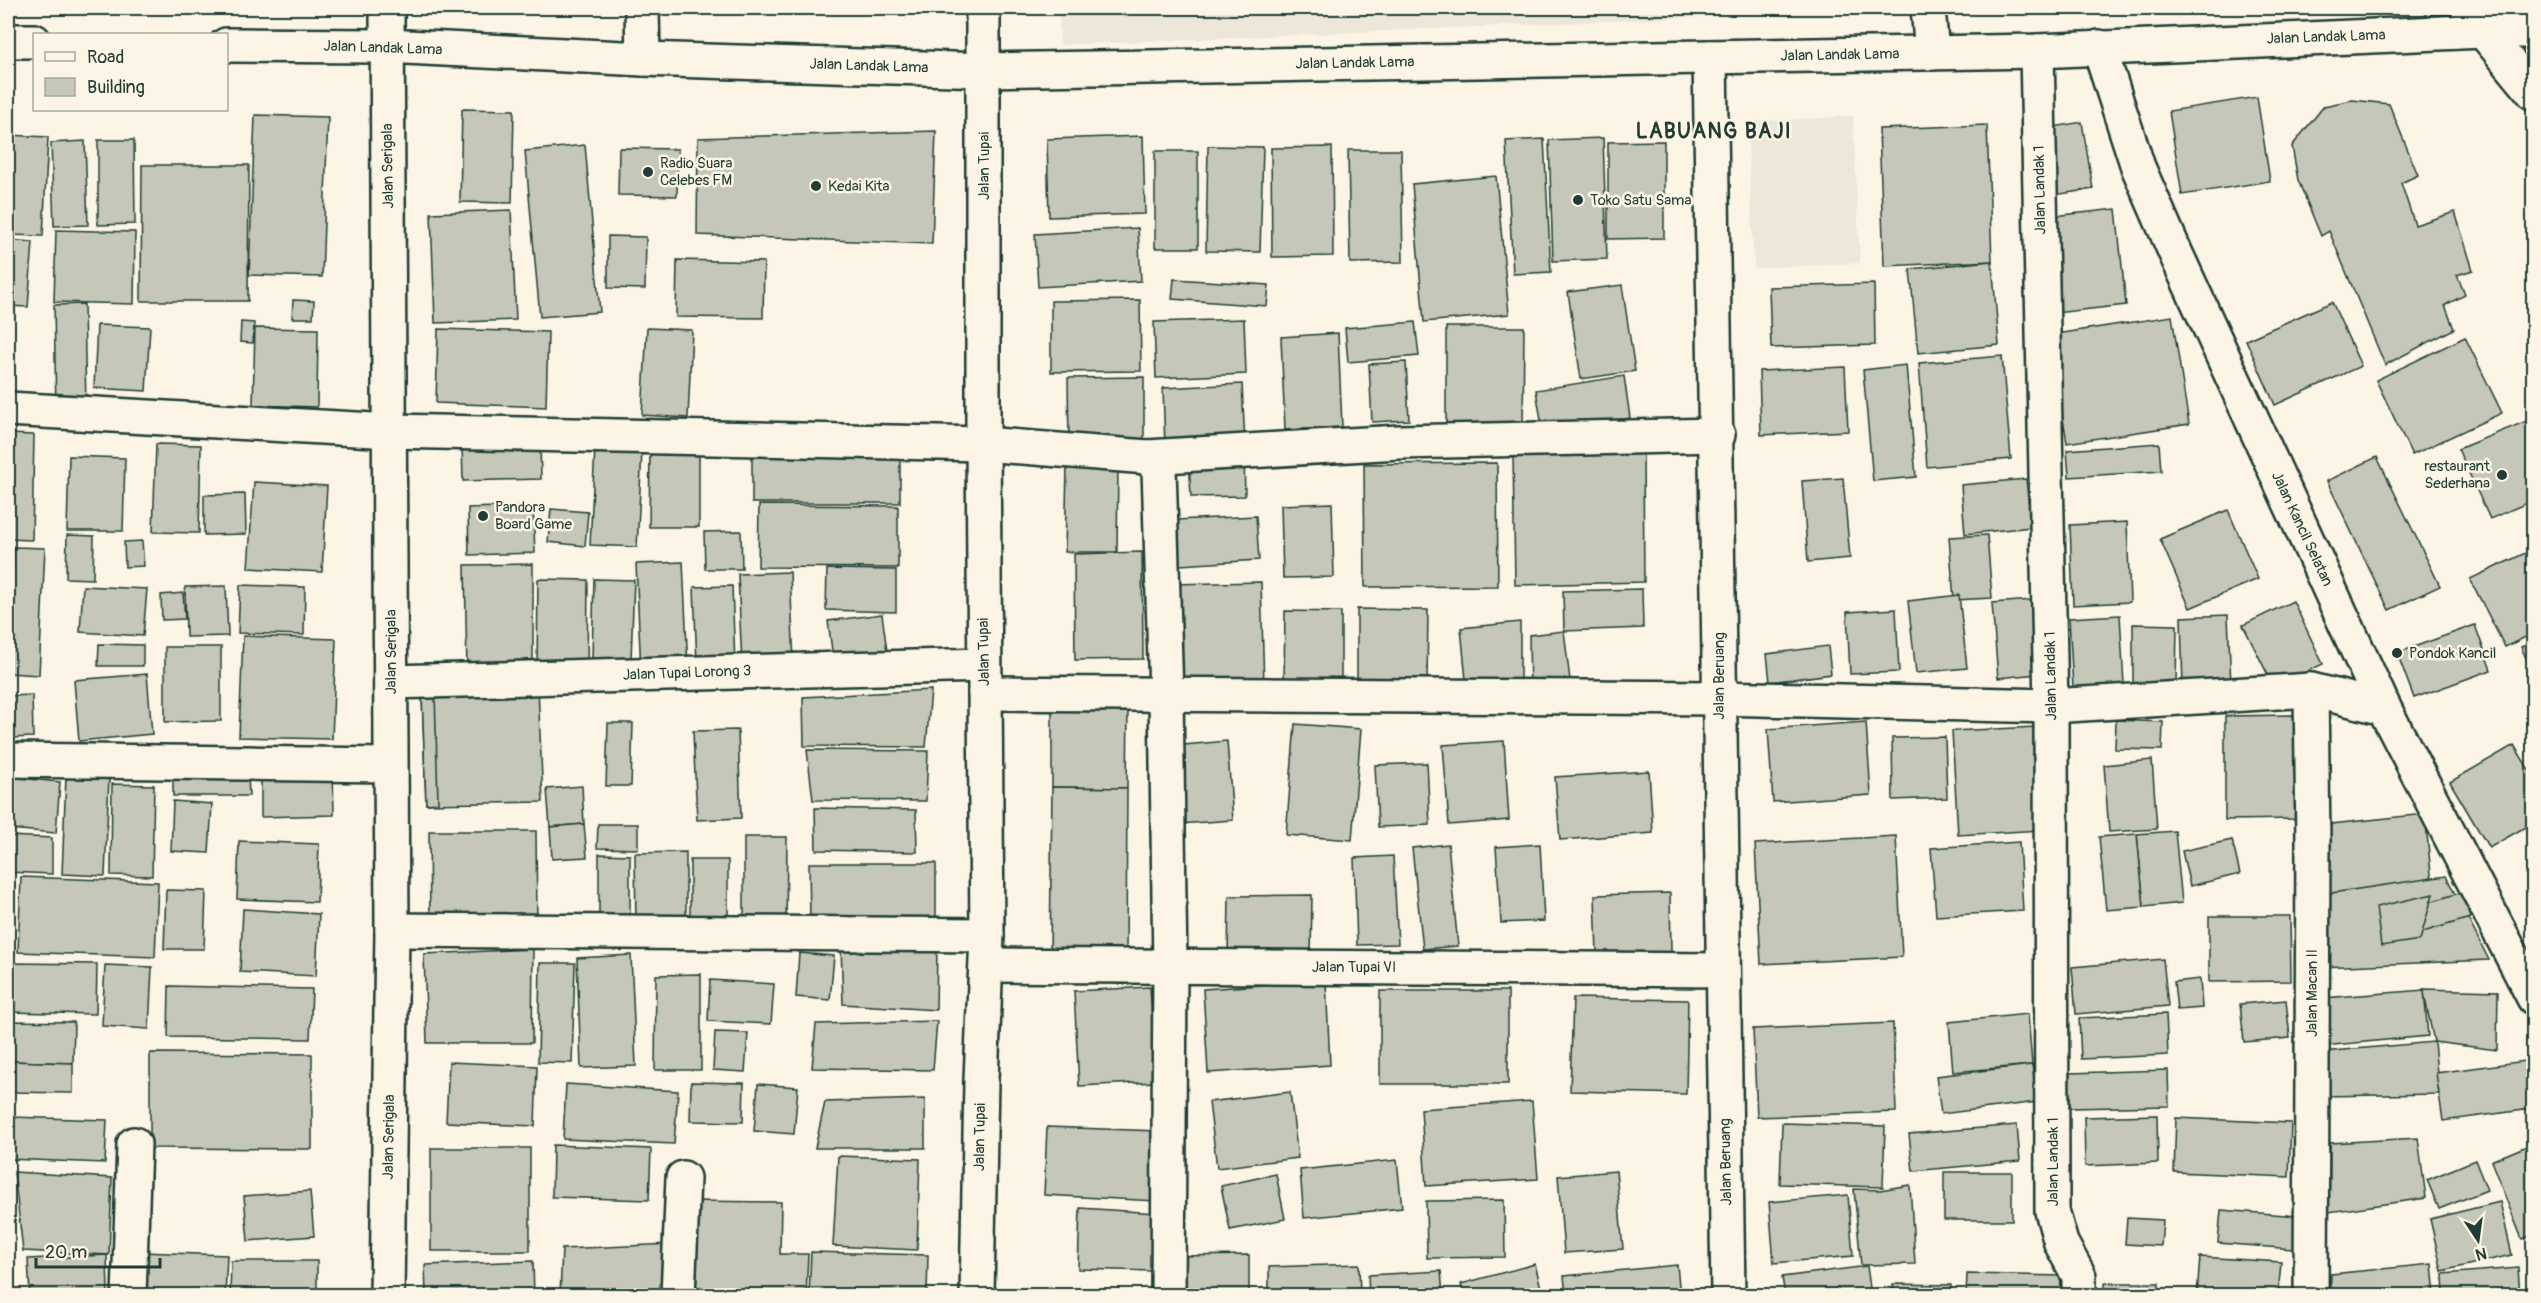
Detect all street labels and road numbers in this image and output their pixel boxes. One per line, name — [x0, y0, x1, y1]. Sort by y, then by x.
street label: Jalan Landak Lama — [2266, 25, 2386, 49]
street label: Jalan Landak Lama — [323, 36, 443, 60]
street label: Jalan Landak Lama — [1780, 44, 1900, 66]
street label: Jalan Landak Lama — [1295, 52, 1415, 74]
street label: Jalan Landak Lama — [809, 54, 929, 78]
street label: Jalan Serigala — [378, 123, 398, 209]
street label: Jalan Tupai — [975, 132, 994, 200]
street label: Jalan Landak 1 — [2030, 145, 2050, 235]
street label: Jalan Kancil Selatan — [2267, 469, 2337, 589]
street label: Jalan Serigala — [382, 609, 401, 695]
street label: Jalan Tupai — [974, 617, 994, 686]
street label: Jalan Landak 1 — [2041, 631, 2061, 721]
street label: Jalan Beruang — [1710, 632, 1729, 720]
street label: Jalan Tupai Lorong 3 — [622, 661, 752, 685]
street label: Jalan Macan II — [2303, 949, 2322, 1037]
street label: Jalan Tupai VI — [1312, 958, 1396, 977]
street label: Jalan Serigala — [379, 1094, 399, 1180]
street label: Jalan Tupai — [970, 1102, 990, 1171]
street label: Jalan Landak 1 — [2044, 1117, 2063, 1207]
street label: Jalan Beruang — [1716, 1118, 1736, 1206]

